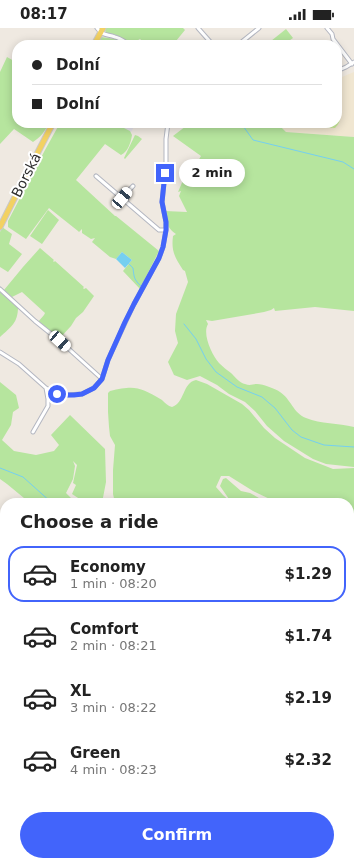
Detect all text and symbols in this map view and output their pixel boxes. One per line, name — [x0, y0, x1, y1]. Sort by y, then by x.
text: 08:17 — [20, 5, 68, 23]
text: Dolní — [56, 56, 100, 74]
text: Dolní — [56, 95, 100, 113]
street label: Borská — [8, 150, 44, 200]
callout: 2 min — [179, 159, 245, 187]
route end — [156, 164, 174, 182]
text: 2 min — [192, 165, 232, 180]
car — [110, 185, 134, 211]
car — [47, 329, 73, 353]
route start — [48, 385, 66, 403]
text: Choose a ride — [20, 511, 159, 532]
icon: car — [22, 556, 58, 592]
text: Economy — [70, 558, 146, 576]
text: $1.29 — [285, 565, 332, 583]
text: 1 min · 08:20 — [70, 576, 157, 591]
icon: car — [22, 618, 58, 654]
text: Comfort — [70, 620, 138, 638]
text: $1.74 — [285, 627, 332, 645]
text: 2 min · 08:21 — [70, 638, 157, 653]
icon: car — [22, 680, 58, 716]
text: XL — [70, 682, 91, 700]
text: $2.19 — [285, 689, 332, 707]
text: 3 min · 08:22 — [70, 700, 157, 715]
icon: car — [22, 742, 58, 778]
text: Green — [70, 744, 121, 762]
text: $2.32 — [285, 751, 332, 769]
text: 4 min · 08:23 — [70, 762, 157, 777]
button: Confirm — [20, 812, 334, 858]

